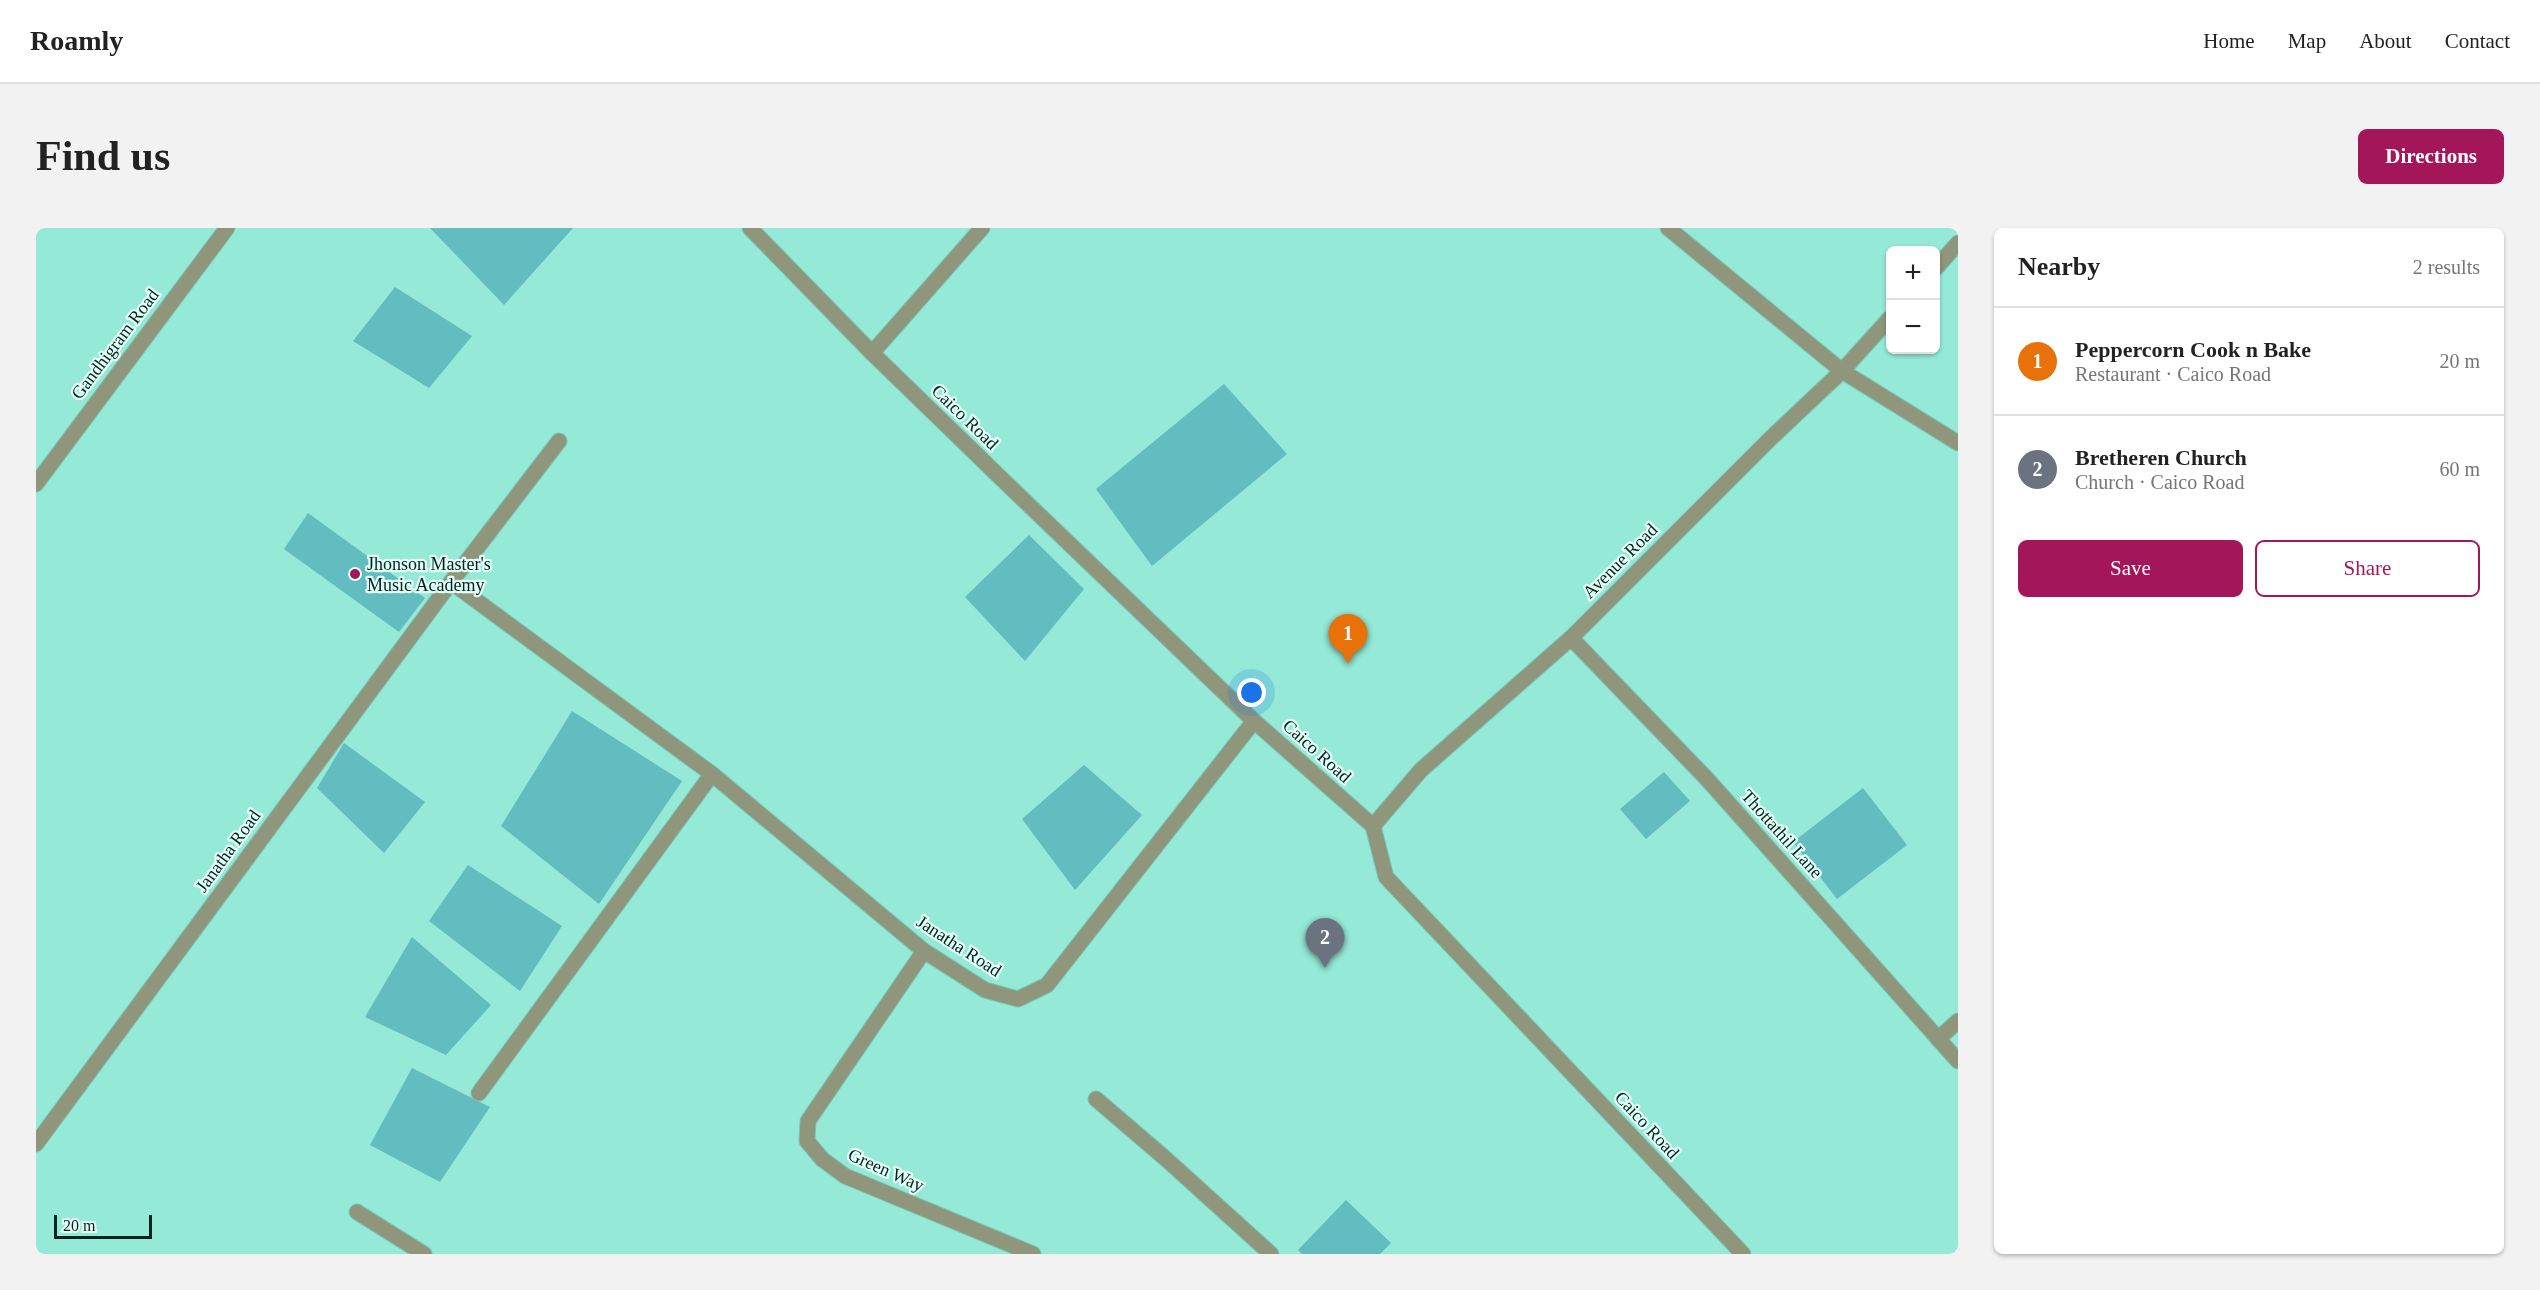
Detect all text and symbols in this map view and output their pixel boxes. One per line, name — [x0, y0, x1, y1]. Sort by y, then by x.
text: Roamly — [30, 25, 123, 56]
text: Home — [2203, 29, 2255, 53]
text: Map — [2288, 29, 2326, 53]
text: About — [2359, 29, 2412, 53]
text: Contact — [2445, 29, 2510, 53]
button: Directions — [2358, 129, 2504, 184]
text: Find us — [36, 133, 170, 179]
map controls — [1886, 246, 1940, 354]
button: + — [1886, 246, 1940, 300]
text: Nearby — [2018, 252, 2100, 281]
text: 2 results — [2413, 256, 2480, 278]
street label: Gandhigram Road — [67, 285, 163, 403]
button: − — [1886, 300, 1940, 354]
text: Peppercorn Cook n Bake — [2075, 337, 2311, 362]
text: 1 — [2033, 350, 2043, 372]
text: 20 m — [2439, 350, 2480, 372]
text: Restaurant · Caico Road — [2075, 363, 2271, 385]
street label: Caico Road — [928, 380, 1002, 454]
text: Bretheren Church — [2075, 445, 2247, 470]
text: 2 — [2033, 458, 2043, 480]
text: 60 m — [2439, 458, 2480, 480]
text: Church · Caico Road — [2075, 471, 2244, 493]
street label: Avenue Road — [1579, 520, 1661, 602]
button: Save — [2018, 540, 2243, 597]
button: Share — [2255, 540, 2480, 597]
place label: Jhonson Master's Music Academy — [367, 554, 491, 595]
marker: Jhonson Master's Music Academy — [348, 567, 362, 581]
pin: 1 — [1328, 614, 1368, 664]
your location — [1237, 678, 1266, 707]
street label: Caico Road — [1279, 715, 1355, 787]
street label: Thottathil Lane — [1737, 786, 1827, 882]
street label: Janatha Road — [192, 806, 264, 896]
street label: Janatha Road — [913, 911, 1005, 981]
pin: 2 — [1306, 918, 1344, 968]
street label: Caico Road — [1611, 1087, 1683, 1163]
street label: Green Way — [845, 1144, 927, 1196]
scale bar — [54, 1212, 152, 1240]
text: 20 m — [63, 1217, 95, 1234]

